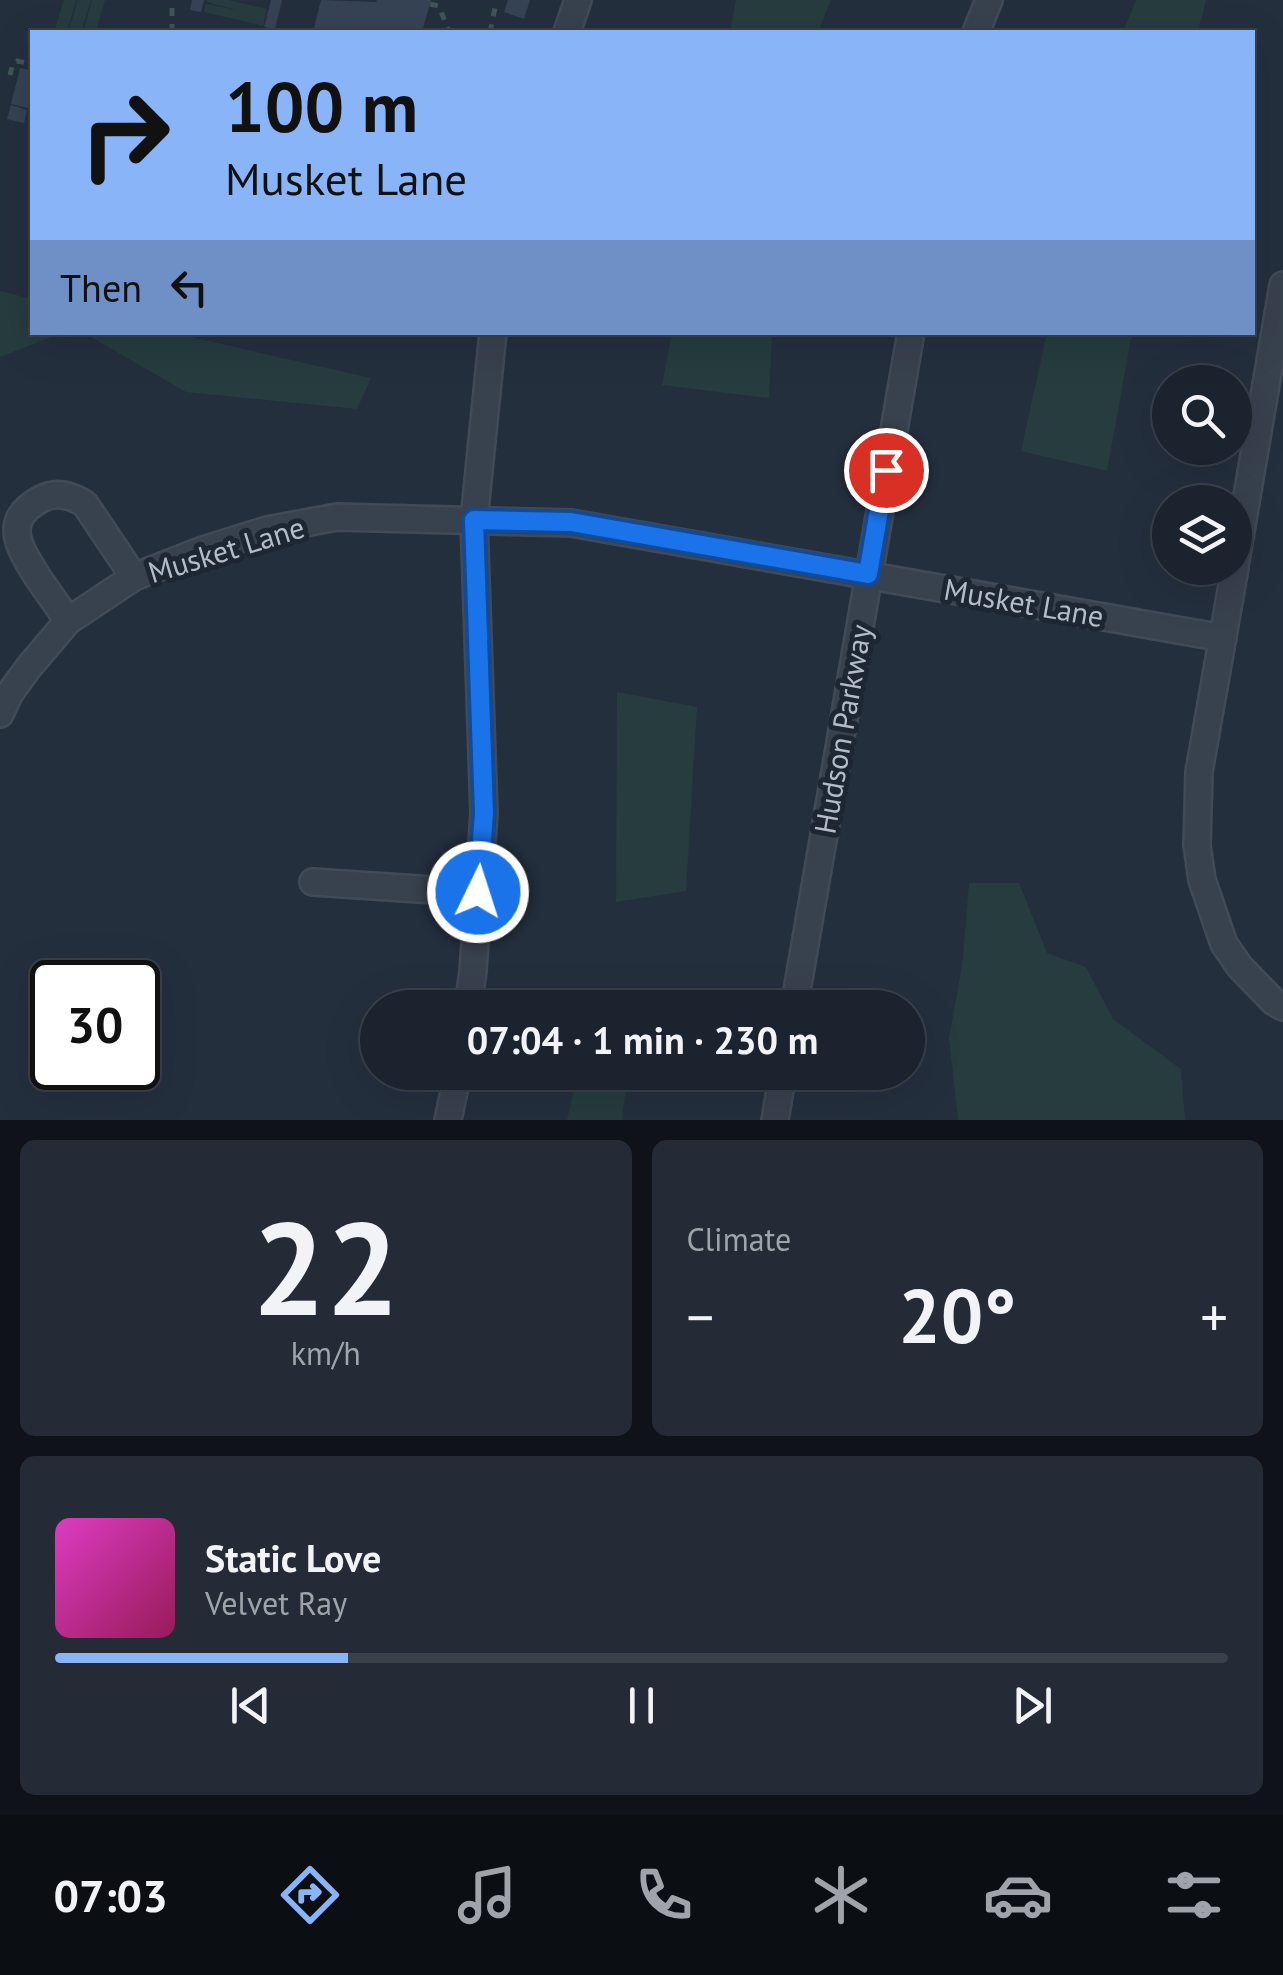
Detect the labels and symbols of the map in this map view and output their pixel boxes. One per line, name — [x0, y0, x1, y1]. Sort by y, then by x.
pin — [844, 428, 929, 513]
street label: Musket Lane — [143, 507, 309, 591]
street label: Musket Lane — [941, 569, 1107, 635]
street label: Hudson Parkway — [804, 621, 880, 837]
position arrow — [426, 840, 530, 944]
speed limit sign: 30 — [30, 960, 160, 1090]

